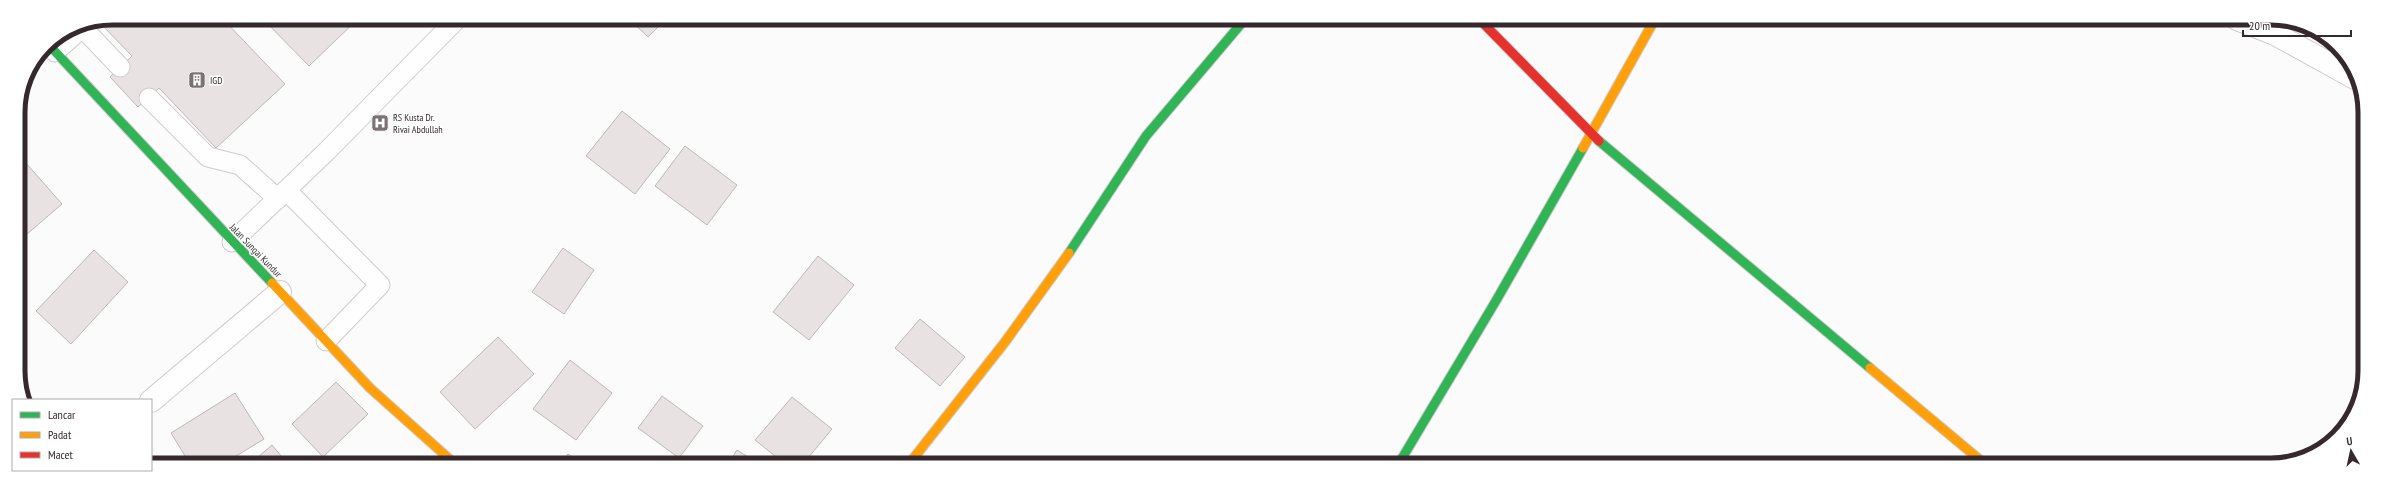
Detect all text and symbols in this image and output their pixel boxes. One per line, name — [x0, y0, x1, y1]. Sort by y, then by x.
scale bar — [2243, 12, 2351, 38]
text: 20 m — [2249, 18, 2270, 33]
building icon: IGD — [187, 70, 207, 90]
place label: IGD — [210, 74, 223, 87]
place label: RS Kusta Dr. Rivai Abdullah — [393, 111, 443, 136]
hospital icon: RS Kusta Dr. Rivai Abdullah — [370, 113, 390, 133]
street label: Jalan Sungai Kundur — [226, 220, 285, 280]
legend — [12, 399, 152, 471]
text: Lancar — [48, 407, 76, 422]
text: Padat — [48, 427, 72, 442]
north arrow — [2331, 431, 2371, 471]
text: U — [2346, 434, 2354, 448]
text: Macet — [48, 447, 73, 462]

